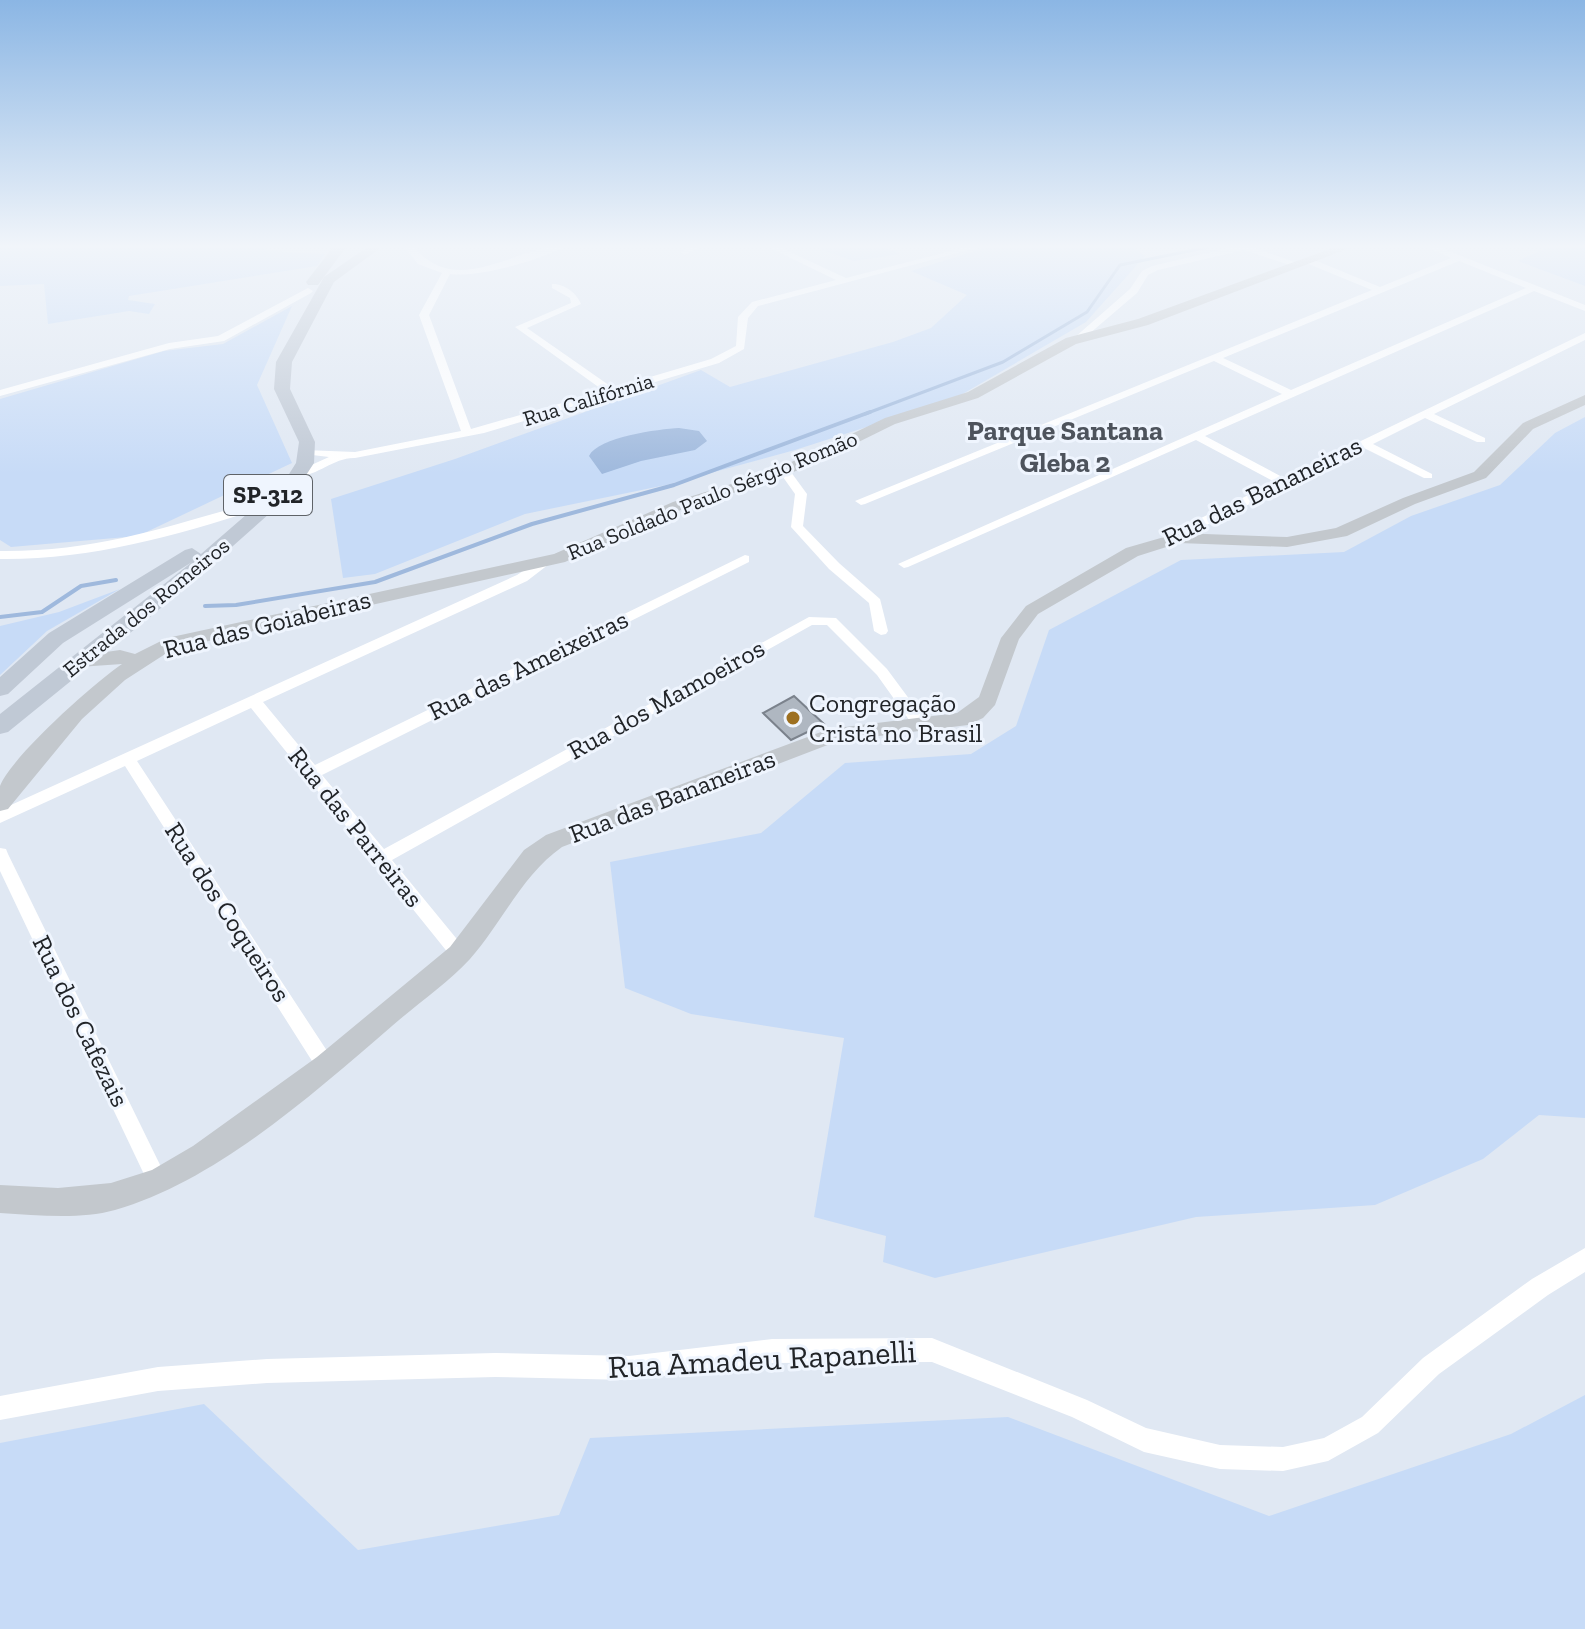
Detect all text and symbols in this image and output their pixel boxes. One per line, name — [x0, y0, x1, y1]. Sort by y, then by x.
street label: Rua Califórnia — [520, 367, 657, 432]
district label: Parque Santana Gleba 2 — [967, 414, 1163, 479]
street label: Rua Soldado Paulo Sérgio Romão — [563, 425, 861, 566]
street label: Rua das Bananeiras — [1157, 429, 1367, 553]
road number: SP-312 — [224, 475, 312, 515]
street label: Estrada dos Romeiros — [58, 532, 235, 683]
street label: Rua das Goiabeiras — [160, 583, 374, 665]
street label: Rua das Ameixeiras — [423, 603, 633, 727]
street label: Rua dos Mamoeiros — [562, 632, 770, 766]
place label: Congregação Cristã no Brasil — [809, 687, 982, 749]
marker: Congregação Cristã no Brasil — [784, 709, 802, 727]
street label: Rua das Parreiras — [282, 740, 430, 914]
street label: Rua das Bananeiras — [564, 742, 780, 850]
street label: Rua dos Coqueiros — [158, 816, 298, 1008]
street label: Rua dos Cafezais — [26, 930, 136, 1112]
street label: Rua Amadeu Rapanelli — [607, 1332, 917, 1386]

